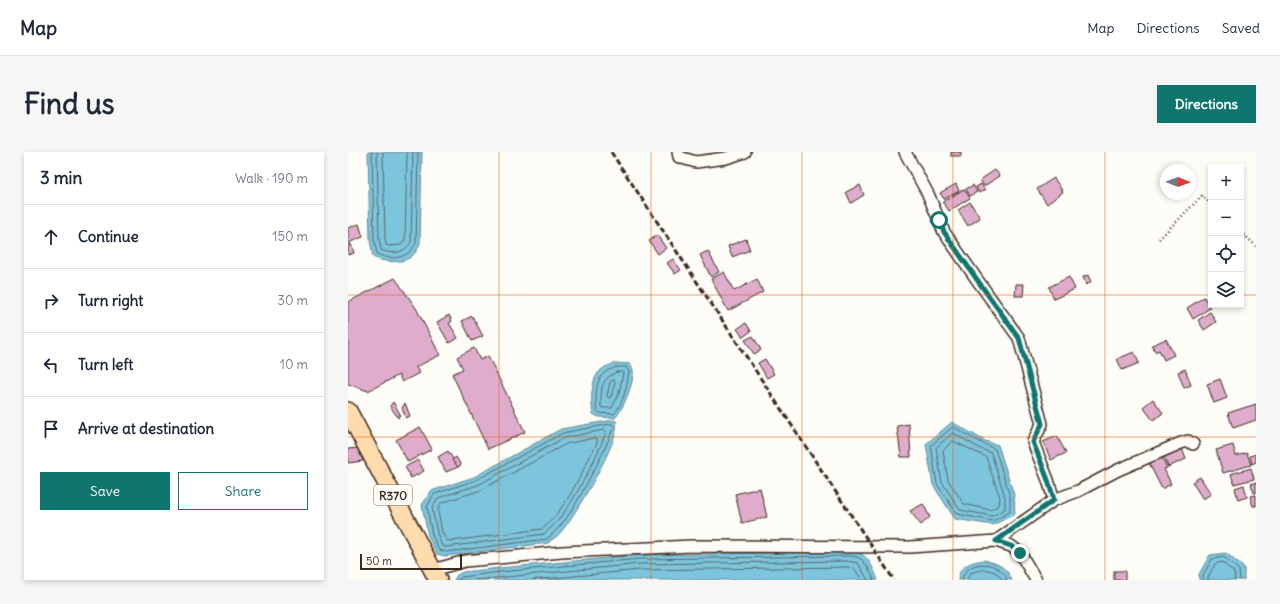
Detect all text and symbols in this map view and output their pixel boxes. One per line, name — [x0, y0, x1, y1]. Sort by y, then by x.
text: Map — [20, 16, 57, 40]
text: Map — [1087, 19, 1114, 37]
text: Directions — [1136, 19, 1200, 37]
text: Saved — [1222, 19, 1260, 37]
button: Directions — [1157, 85, 1256, 123]
text: Find us — [24, 86, 115, 122]
north arrow — [1160, 164, 1196, 200]
map controls — [1208, 164, 1244, 308]
button: + — [1208, 164, 1244, 200]
text: 3 min — [40, 167, 82, 189]
text: Walk · 190 m — [235, 170, 308, 187]
button: − — [1208, 200, 1244, 236]
route start — [930, 211, 948, 229]
icon: ahead — [40, 226, 62, 248]
text: Continue — [78, 227, 139, 246]
text: 150 m — [272, 228, 308, 245]
button: locate — [1208, 236, 1244, 272]
button: layers — [1208, 272, 1244, 308]
icon: right — [40, 290, 62, 312]
text: Turn right — [78, 291, 143, 310]
text: 30 m — [278, 292, 308, 309]
icon: left — [40, 354, 62, 376]
text: Turn left — [78, 355, 133, 374]
text: 10 m — [280, 356, 308, 373]
icon: arrive — [40, 418, 62, 440]
text: Arrive at destination — [78, 419, 214, 438]
button: Save — [40, 472, 170, 510]
button: Share — [178, 472, 308, 510]
road number: R370 — [374, 485, 412, 505]
route end — [1011, 544, 1029, 562]
scale bar — [360, 552, 462, 571]
text: 50 m — [366, 554, 392, 568]

